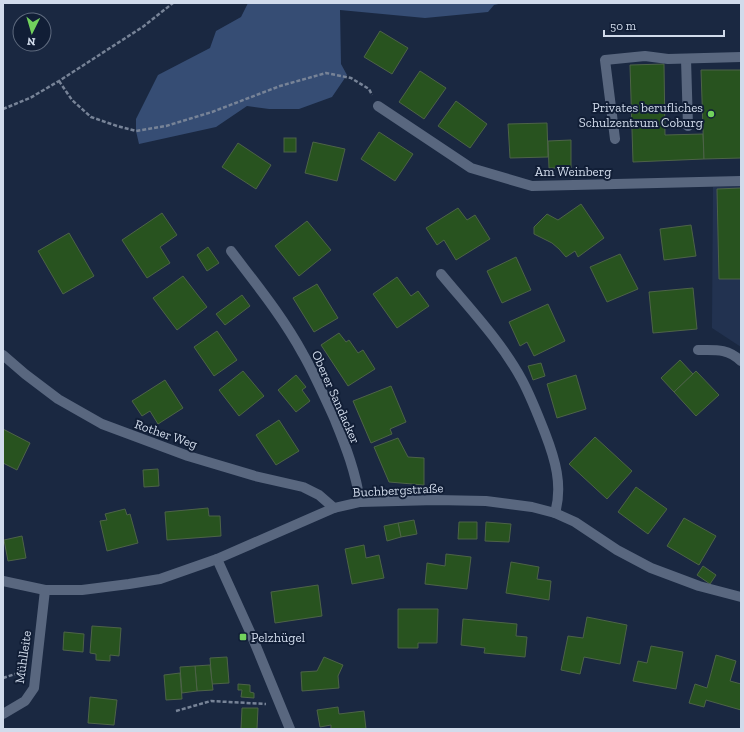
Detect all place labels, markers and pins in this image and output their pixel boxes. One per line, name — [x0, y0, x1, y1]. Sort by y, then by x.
place label: Privates berufliches Schulzentrum Coburg — [579, 100, 703, 130]
marker: Privates berufliches Schulzentrum Coburg — [706, 109, 716, 119]
place label: Pelzhügel — [251, 630, 306, 645]
marker: Pelzhügel — [238, 632, 248, 642]

